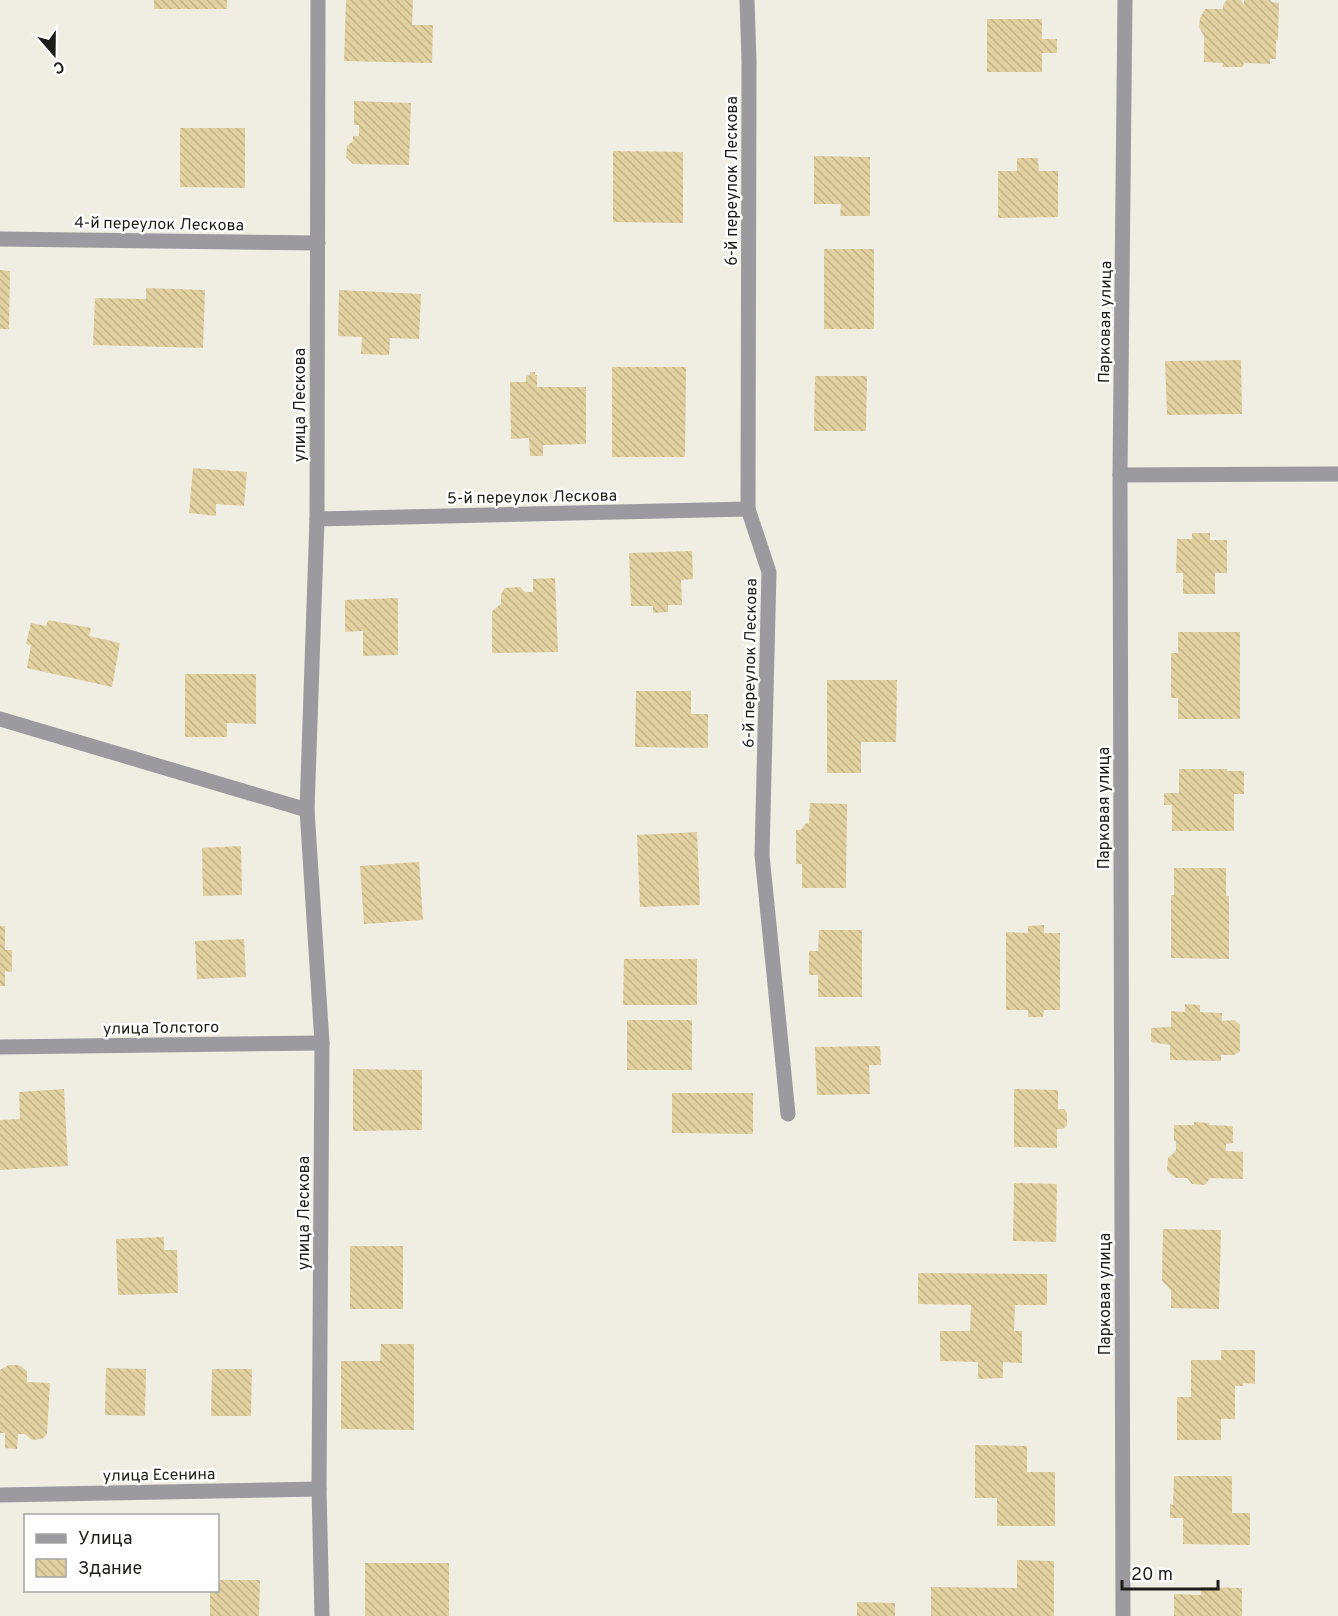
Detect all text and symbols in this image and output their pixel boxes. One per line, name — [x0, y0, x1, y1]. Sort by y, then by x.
north arrow — [24, 24, 84, 84]
text: С — [50, 55, 67, 77]
street label: 6-й переулок Лескова — [723, 96, 743, 266]
street label: 4-й переулок Лескова — [74, 214, 244, 236]
street label: Парковая улица — [1095, 261, 1117, 383]
street label: улица Лескова — [291, 348, 311, 462]
street label: 5-й переулок Лескова — [447, 487, 617, 509]
street label: 6-й переулок Лескова — [740, 578, 762, 748]
street label: Парковая улица — [1095, 747, 1115, 869]
street label: улица Толстого — [103, 1018, 219, 1040]
street label: улица Лескова — [295, 1156, 315, 1270]
street label: Парковая улица — [1096, 1233, 1116, 1355]
street label: улица Есенина — [103, 1465, 215, 1487]
legend — [24, 1514, 219, 1592]
text: Улица — [78, 1528, 132, 1551]
scale bar — [1122, 1553, 1218, 1591]
text: Здание — [78, 1558, 142, 1581]
text: 20 m — [1131, 1564, 1173, 1587]

